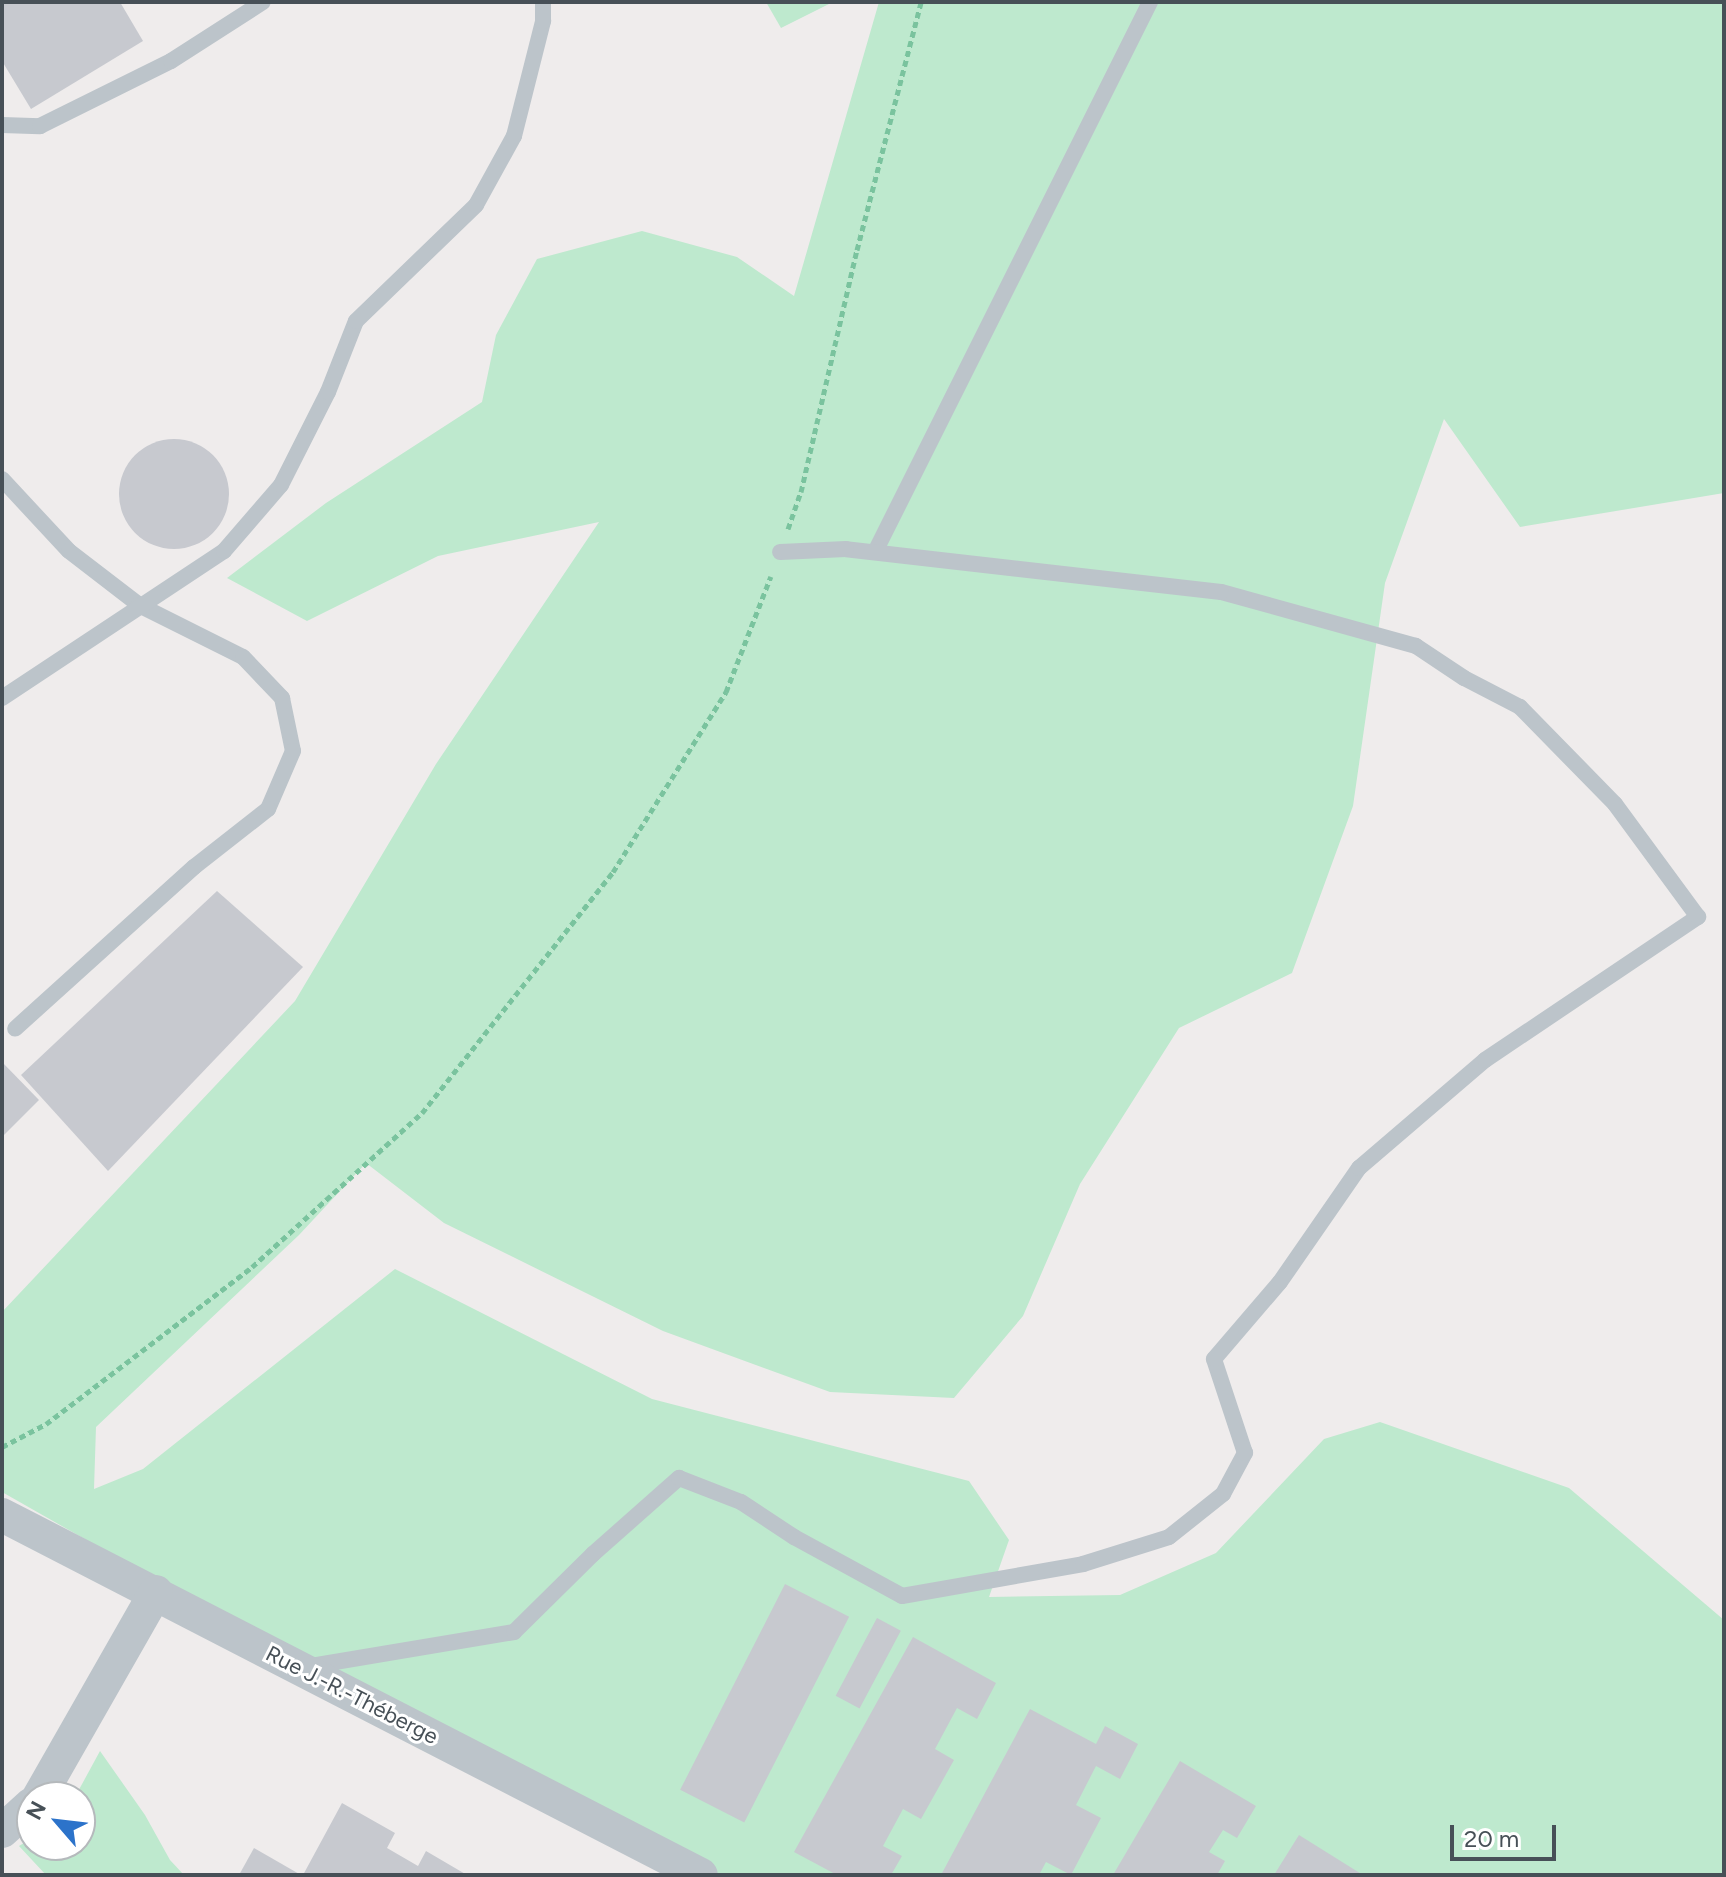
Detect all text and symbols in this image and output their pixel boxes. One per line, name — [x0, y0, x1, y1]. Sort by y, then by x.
street label: Rue J.-R.-Théberge — [261, 1640, 443, 1750]
north arrow — [16, 1781, 96, 1861]
text: N — [20, 1797, 52, 1824]
scale bar — [1454, 1809, 1560, 1859]
text: 20 m — [1464, 1824, 1519, 1853]

